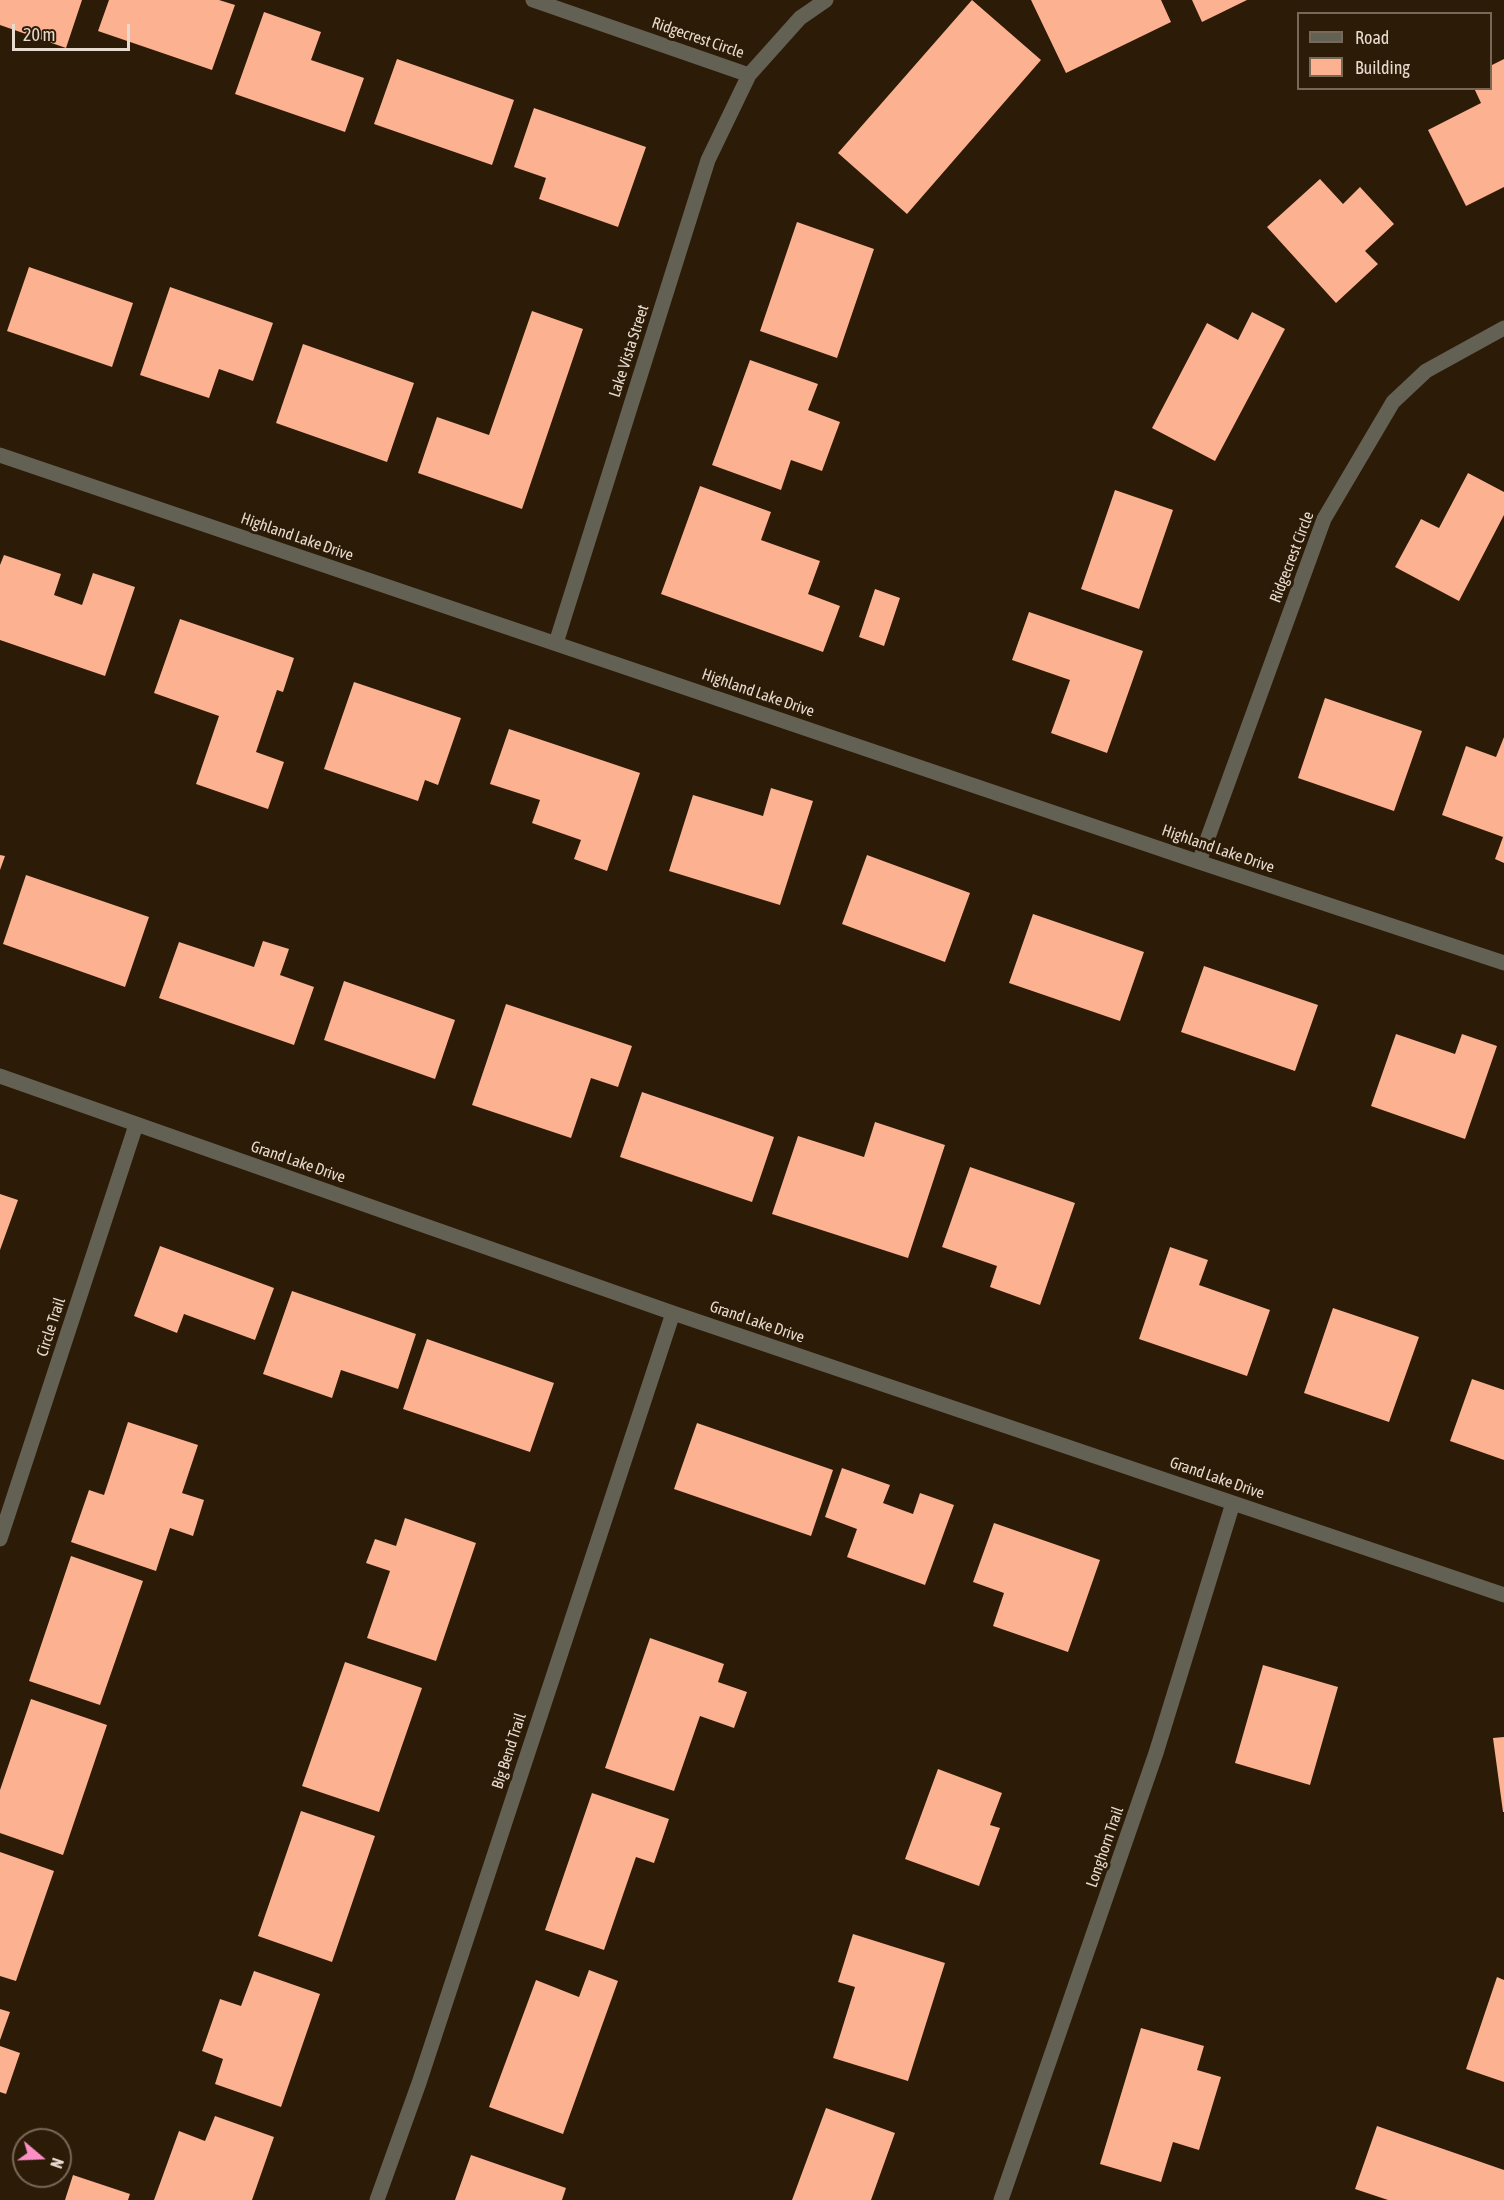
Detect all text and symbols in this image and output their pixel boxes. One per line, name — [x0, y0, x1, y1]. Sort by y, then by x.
scale bar — [15, 12, 134, 50]
legend — [1297, 12, 1492, 90]
street label: Ridgecrest Circle — [649, 13, 747, 63]
text: 20 m — [23, 24, 55, 45]
text: Road — [1355, 27, 1389, 48]
text: Building — [1355, 57, 1410, 78]
street label: Lake Vista Street — [605, 302, 653, 400]
street label: Highland Lake Drive — [238, 509, 356, 565]
street label: Ridgecrest Circle — [1266, 509, 1318, 605]
street label: Highland Lake Drive — [699, 665, 817, 721]
street label: Highland Lake Drive — [1159, 821, 1277, 877]
street label: Grand Lake Drive — [248, 1137, 348, 1187]
street label: Circle Trail — [32, 1295, 70, 1359]
street label: Grand Lake Drive — [707, 1297, 807, 1347]
street label: Grand Lake Drive — [1167, 1453, 1267, 1503]
street label: Big Bend Trail — [488, 1711, 530, 1791]
street label: Longhorn Trail — [1082, 1804, 1128, 1890]
north arrow — [12, 2128, 72, 2188]
text: N — [47, 2156, 67, 2171]

